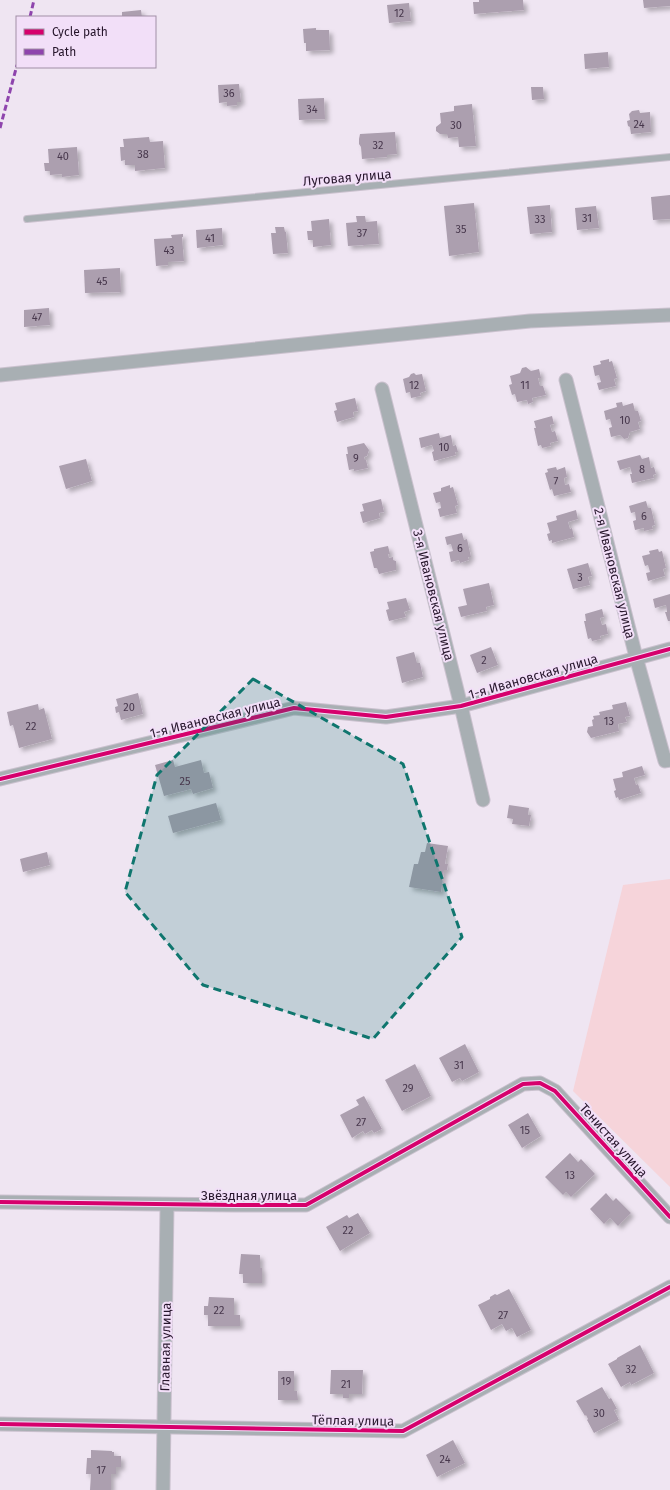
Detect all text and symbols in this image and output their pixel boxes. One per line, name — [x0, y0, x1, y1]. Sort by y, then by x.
house number: 12 — [394, 7, 404, 20]
legend — [16, 16, 156, 68]
text: Cycle path — [52, 25, 108, 39]
text: Path — [52, 45, 76, 59]
house number: 36 — [223, 87, 235, 100]
house number: 34 — [306, 103, 318, 116]
house number: 24 — [634, 118, 645, 131]
house number: 30 — [450, 119, 462, 132]
house number: 32 — [373, 139, 383, 152]
house number: 38 — [137, 148, 149, 161]
house number: 40 — [57, 150, 69, 163]
street label: Луговая улица — [302, 166, 392, 189]
house number: 31 — [582, 212, 592, 225]
house number: 33 — [535, 213, 545, 226]
house number: 35 — [456, 223, 467, 236]
house number: 37 — [357, 227, 367, 240]
house number: 41 — [205, 232, 215, 245]
house number: 43 — [163, 244, 175, 257]
house number: 45 — [96, 275, 108, 288]
house number: 47 — [32, 311, 42, 324]
house number: 12 — [409, 379, 419, 392]
house number: 11 — [520, 379, 530, 392]
house number: 10 — [620, 414, 630, 427]
house number: 10 — [439, 441, 449, 454]
house number: 9 — [353, 452, 359, 465]
house number: 8 — [639, 463, 645, 476]
house number: 7 — [554, 475, 559, 488]
street label: 2-я Ивановская улица — [591, 506, 638, 640]
house number: 6 — [641, 510, 647, 523]
street label: 3-я Ивановская улица — [410, 528, 457, 662]
house number: 6 — [457, 542, 463, 555]
house number: 3 — [577, 571, 583, 584]
street label: 1-я Ивановская улица — [467, 651, 599, 702]
house number: 2 — [481, 654, 487, 667]
street label: 1-я Ивановская улица — [148, 694, 282, 741]
house number: 20 — [123, 701, 135, 714]
house number: 13 — [604, 715, 614, 728]
house number: 22 — [26, 720, 36, 733]
house number: 25 — [180, 775, 191, 788]
house number: 31 — [454, 1059, 464, 1072]
house number: 29 — [402, 1082, 414, 1095]
street label: Тенистая улица — [577, 1100, 651, 1180]
house number: 27 — [356, 1116, 366, 1129]
house number: 15 — [520, 1124, 531, 1137]
house number: 13 — [565, 1169, 575, 1182]
street label: Звёздная улица — [201, 1188, 297, 1203]
house number: 22 — [343, 1224, 353, 1237]
street label: Главная улица — [157, 1302, 174, 1392]
house number: 22 — [214, 1304, 224, 1317]
house number: 27 — [498, 1309, 508, 1322]
house number: 32 — [626, 1363, 636, 1376]
house number: 19 — [281, 1375, 291, 1388]
house number: 21 — [341, 1378, 351, 1391]
house number: 30 — [593, 1407, 605, 1420]
street label: Тёплая улица — [312, 1412, 394, 1429]
house number: 24 — [440, 1453, 451, 1466]
house number: 17 — [96, 1464, 106, 1477]

